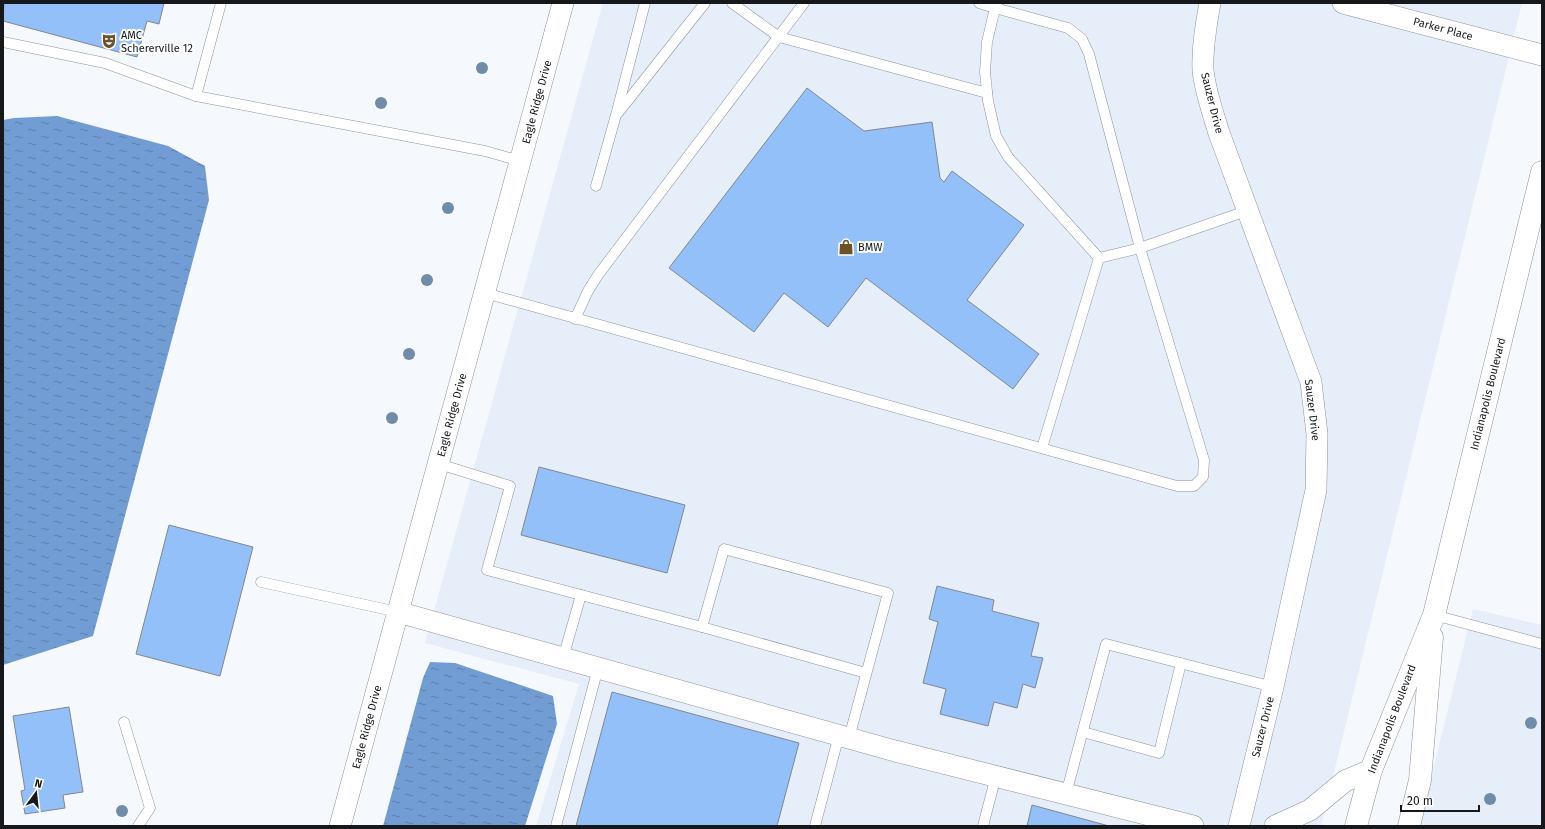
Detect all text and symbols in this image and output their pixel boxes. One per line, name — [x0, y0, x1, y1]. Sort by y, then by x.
street label: Parker Place — [1412, 15, 1474, 43]
place label: AMC Schererville 12 — [121, 29, 193, 55]
theatre icon: AMC Schererville 12 — [100, 32, 118, 50]
street label: Eagle Ridge Drive — [520, 59, 554, 145]
street label: Sauzer Drive — [1198, 71, 1226, 135]
shop icon: BMW — [837, 238, 855, 256]
place label: BMW — [858, 241, 882, 254]
street label: Indianapolis Boulevard — [1468, 336, 1508, 452]
street label: Eagle Ridge Drive — [435, 372, 469, 458]
street label: Sauzer Drive — [1302, 378, 1322, 442]
street label: Indianapolis Boulevard — [1365, 663, 1419, 775]
street label: Eagle Ridge Drive — [350, 684, 384, 770]
street label: Sauzer Drive — [1249, 695, 1277, 759]
north arrow — [16, 773, 56, 813]
text: N — [33, 777, 44, 791]
scale bar — [1401, 787, 1479, 813]
text: 20 m — [1407, 794, 1433, 808]

